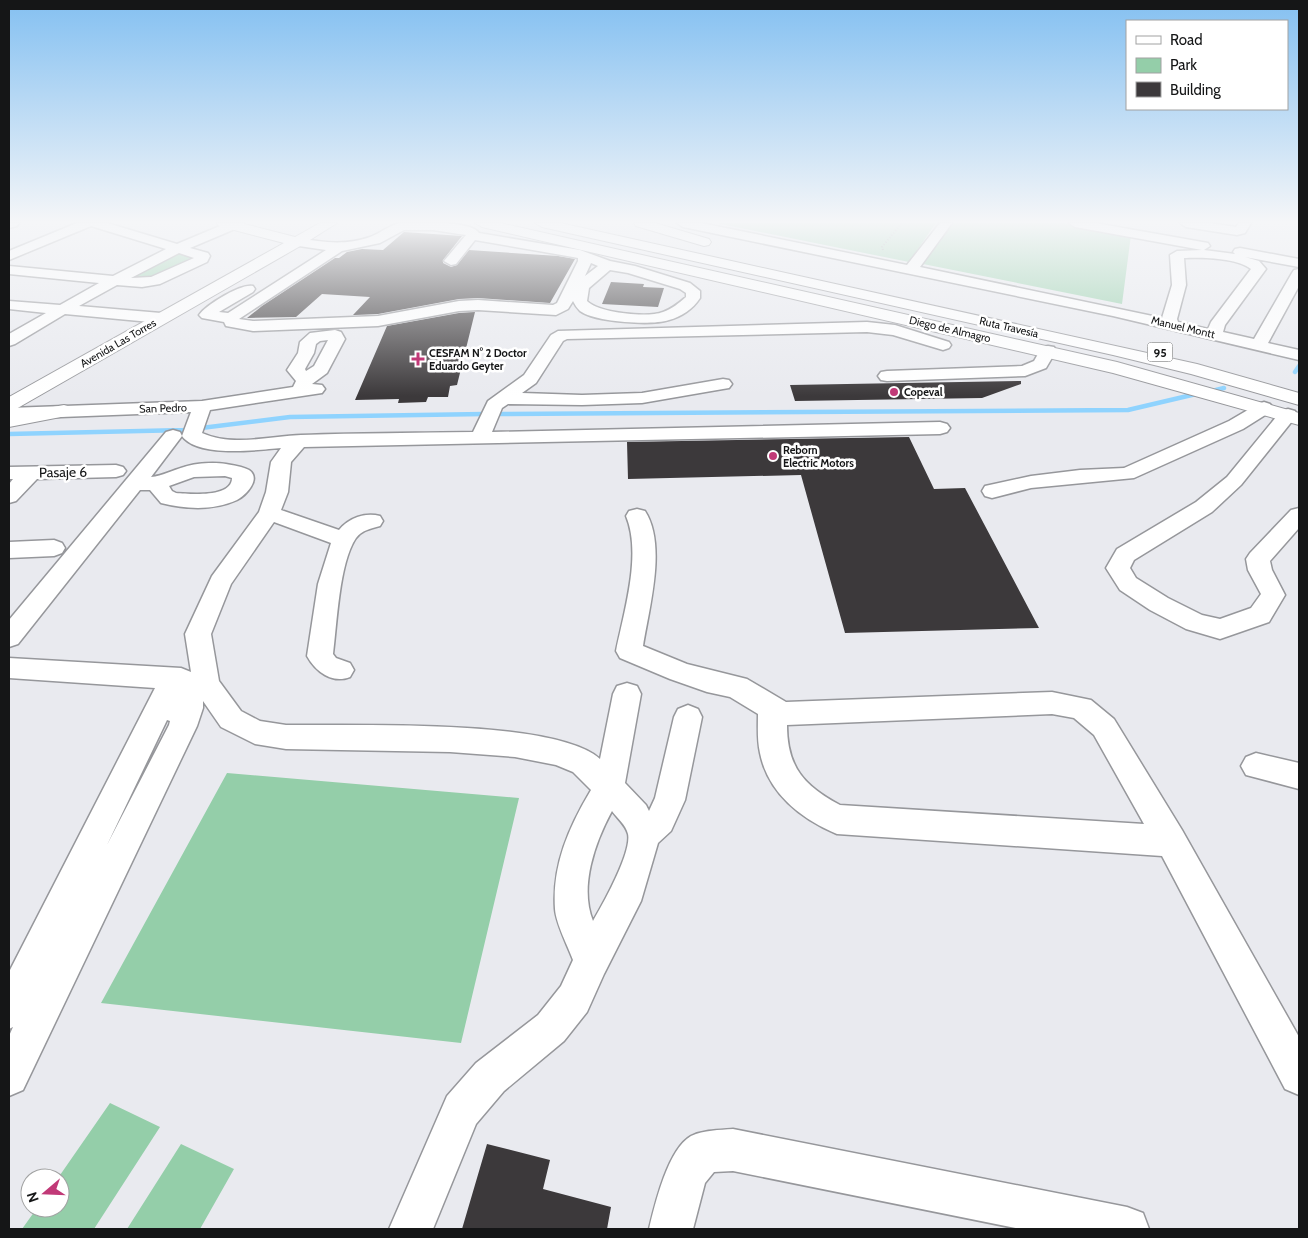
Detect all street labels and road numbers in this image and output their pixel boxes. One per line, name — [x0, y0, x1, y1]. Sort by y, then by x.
street label: Diego de Almagro — [908, 313, 992, 345]
street label: Ruta Travesía — [978, 313, 1041, 341]
street label: Manuel Montt — [1150, 313, 1217, 341]
street label: Avenida Las Torres — [77, 315, 159, 370]
road number: 95 — [1148, 342, 1172, 362]
street label: San Pedro — [139, 400, 187, 416]
street label: Pasaje 6 — [39, 463, 87, 481]

